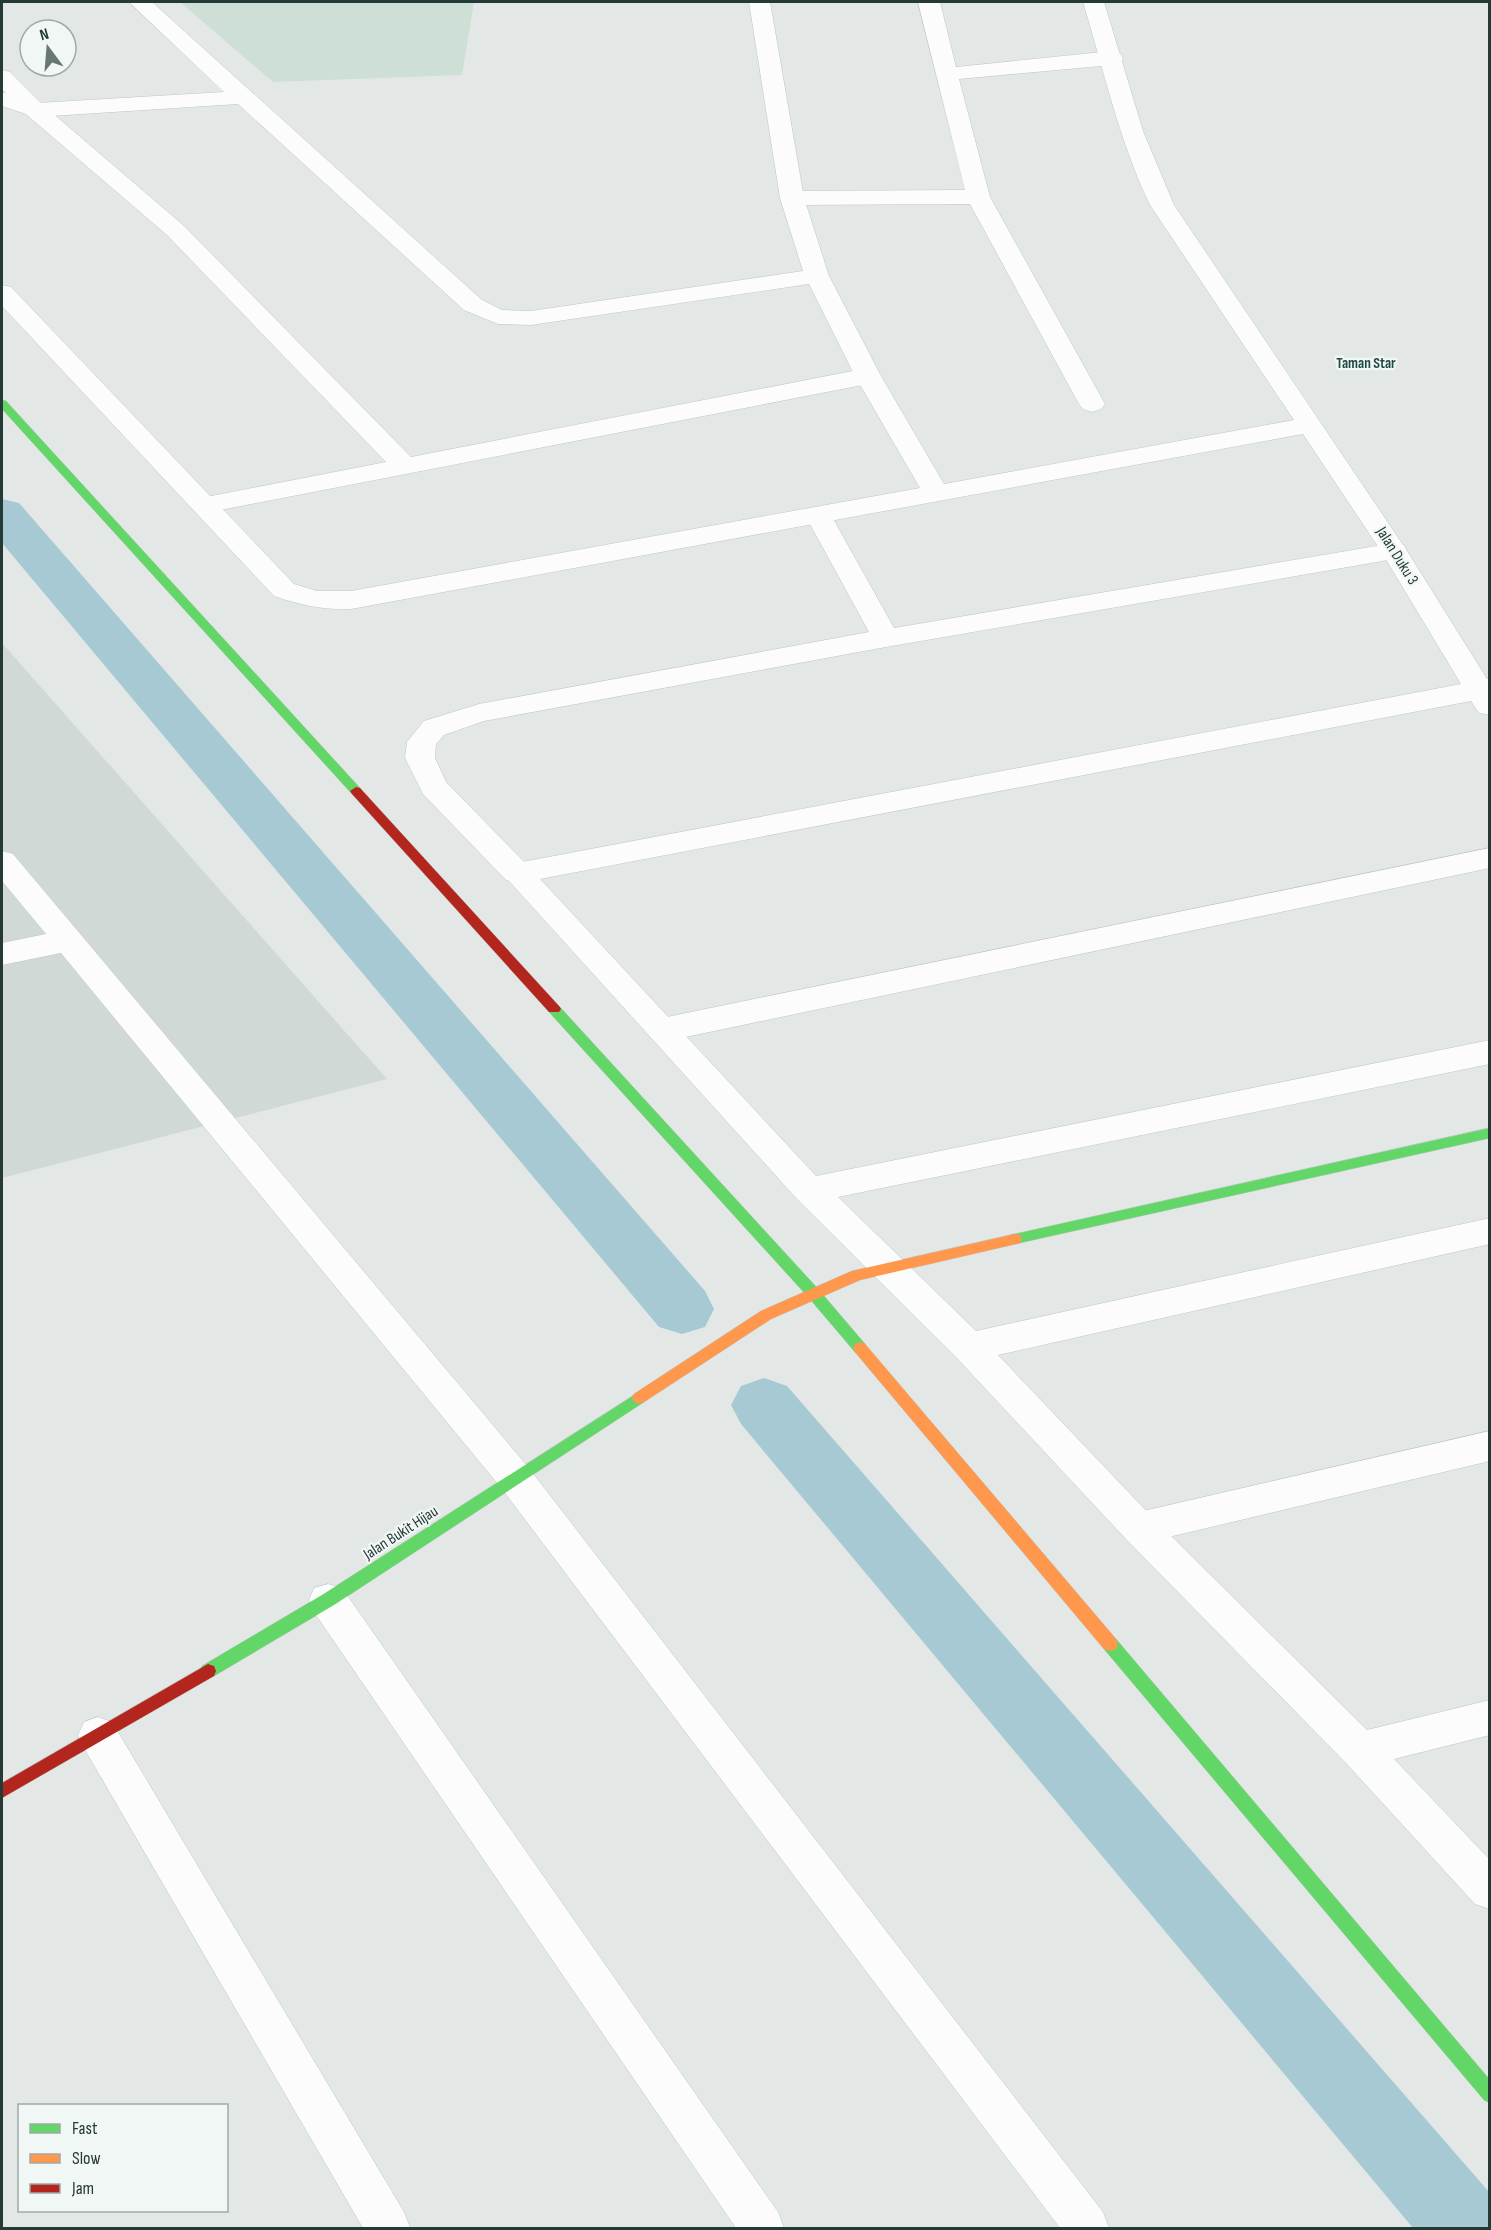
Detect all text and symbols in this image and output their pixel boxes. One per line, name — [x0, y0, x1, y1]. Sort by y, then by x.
north arrow — [18, 18, 78, 78]
text: N — [38, 25, 51, 45]
district label: Taman Star — [1336, 354, 1396, 373]
street label: Jalan Duku 3 — [1371, 523, 1422, 588]
street label: Jalan Bukit Hijau — [359, 1502, 442, 1565]
legend — [18, 2104, 228, 2212]
text: Fast — [72, 2118, 98, 2139]
text: Slow — [72, 2148, 101, 2169]
text: Jam — [71, 2178, 94, 2199]

